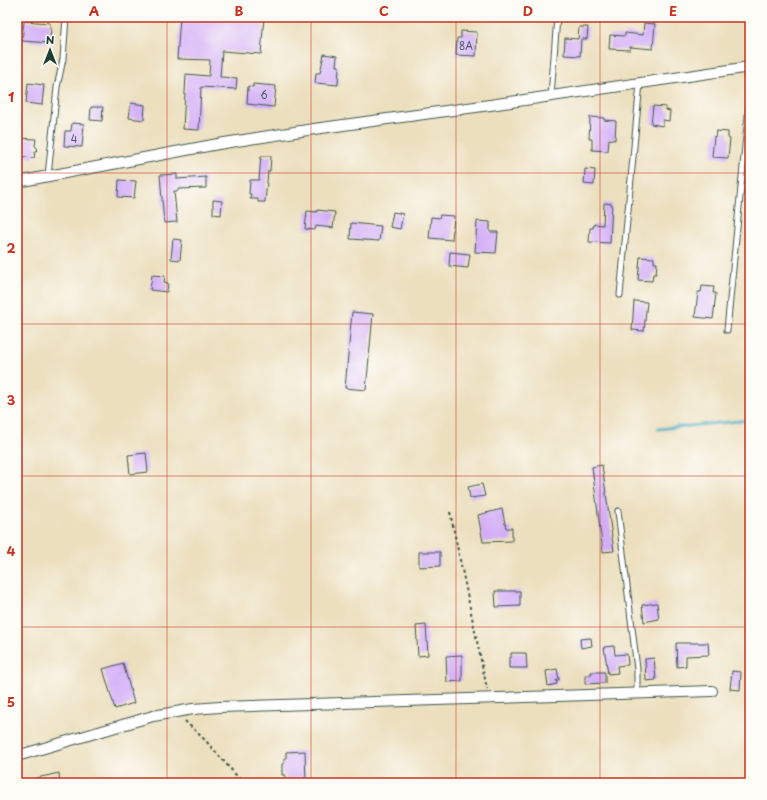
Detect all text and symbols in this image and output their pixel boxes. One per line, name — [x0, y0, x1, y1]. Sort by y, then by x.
text: A — [89, 1, 99, 20]
text: B — [235, 1, 244, 20]
text: C — [379, 1, 389, 20]
text: D — [523, 1, 533, 20]
text: E — [669, 1, 677, 20]
north arrow — [30, 30, 70, 70]
text: N — [46, 31, 55, 48]
house number: 8A — [459, 38, 473, 53]
text: 1 — [8, 87, 14, 106]
house number: 6 — [260, 87, 268, 102]
house number: 4 — [71, 131, 78, 146]
text: 2 — [6, 238, 16, 257]
text: 3 — [7, 390, 16, 409]
text: 4 — [7, 541, 16, 560]
text: 5 — [7, 692, 15, 711]

